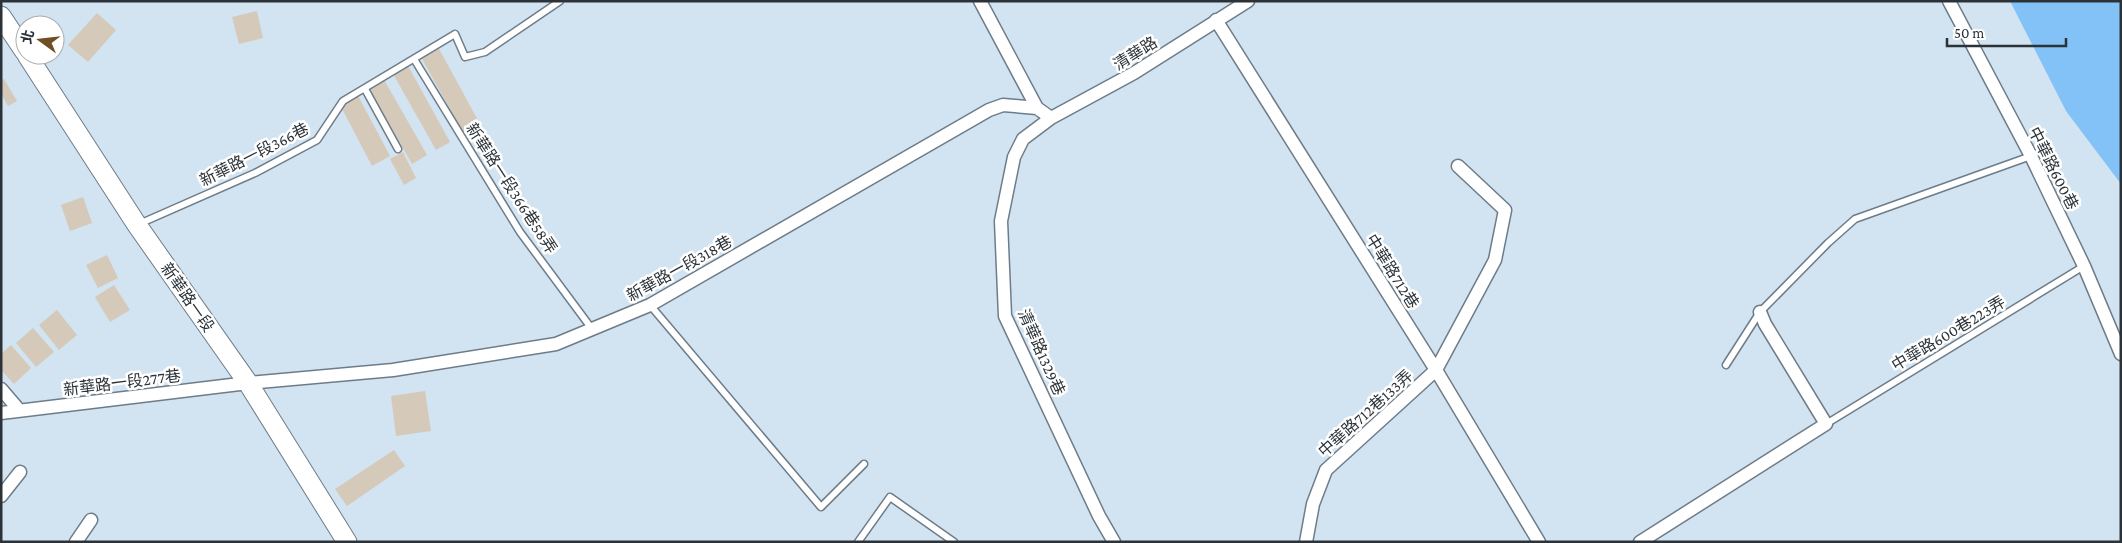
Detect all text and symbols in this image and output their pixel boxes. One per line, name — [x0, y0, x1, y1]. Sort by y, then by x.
north arrow — [15, 15, 65, 65]
scale bar — [1947, 15, 2066, 47]
text: 50 m — [1954, 25, 1984, 41]
text: 北 — [18, 28, 37, 45]
street label: 清華路 — [1110, 33, 1160, 73]
street label: 新華路一段366巷 — [197, 120, 311, 189]
street label: 新華路一段366巷58弄 — [463, 120, 560, 257]
street label: 中華路600巷 — [2025, 124, 2082, 212]
street label: 中華路712巷 — [1363, 231, 1422, 312]
street label: 新華路一段318巷 — [624, 233, 735, 304]
street label: 新華路一段 — [158, 260, 218, 335]
street label: 中華路600巷223弄 — [1889, 293, 2008, 374]
street label: 清華路1329巷 — [1015, 306, 1068, 398]
street label: 新華路一段277巷 — [62, 367, 182, 398]
street label: 中華路712巷133弄 — [1315, 367, 1416, 460]

